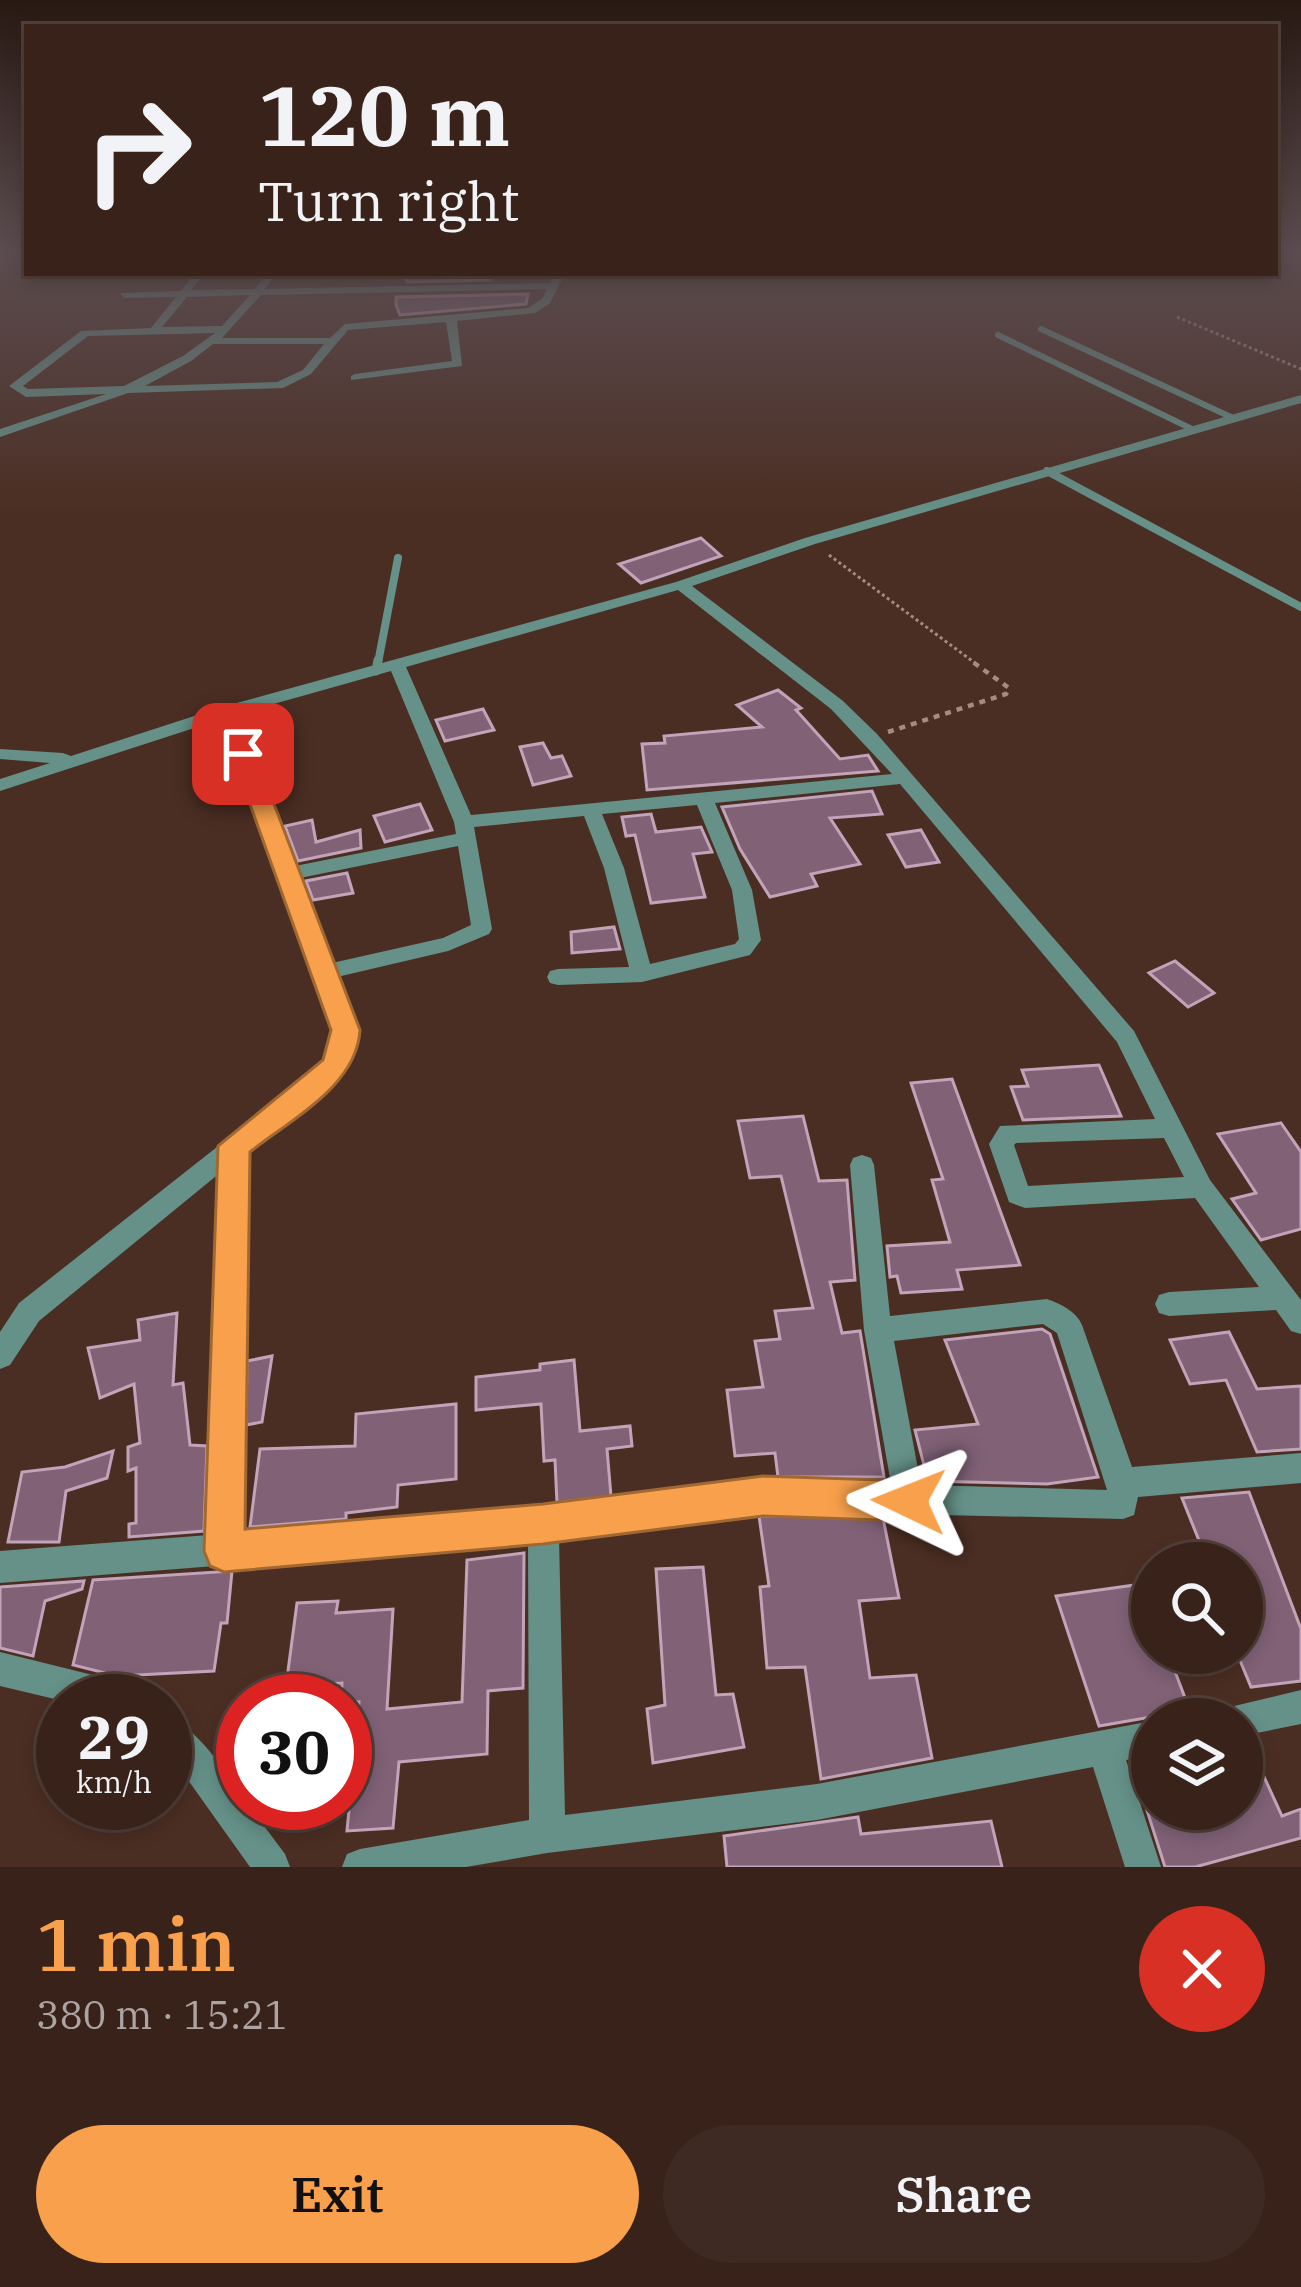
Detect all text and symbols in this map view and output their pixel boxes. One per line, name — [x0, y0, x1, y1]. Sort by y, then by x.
text: 120 m — [258, 60, 510, 169]
icon: right — [60, 72, 216, 228]
text: Turn right — [258, 166, 520, 236]
pin — [192, 703, 294, 805]
icon: arrive — [210, 721, 276, 787]
position arrow — [846, 1438, 972, 1564]
map controls — [1131, 1542, 1263, 1830]
button: search — [1131, 1542, 1263, 1674]
speed limit sign: 30 — [216, 1674, 372, 1830]
text: 29 — [78, 1697, 150, 1776]
button: layers — [1131, 1698, 1263, 1830]
text: km/h — [76, 1762, 152, 1801]
text: 1 min — [36, 1897, 236, 1991]
button: close — [1139, 1906, 1265, 2032]
text: 380 m · 15:21 — [36, 1989, 288, 2040]
button: Exit — [36, 2125, 639, 2263]
button: Share — [663, 2125, 1265, 2263]

